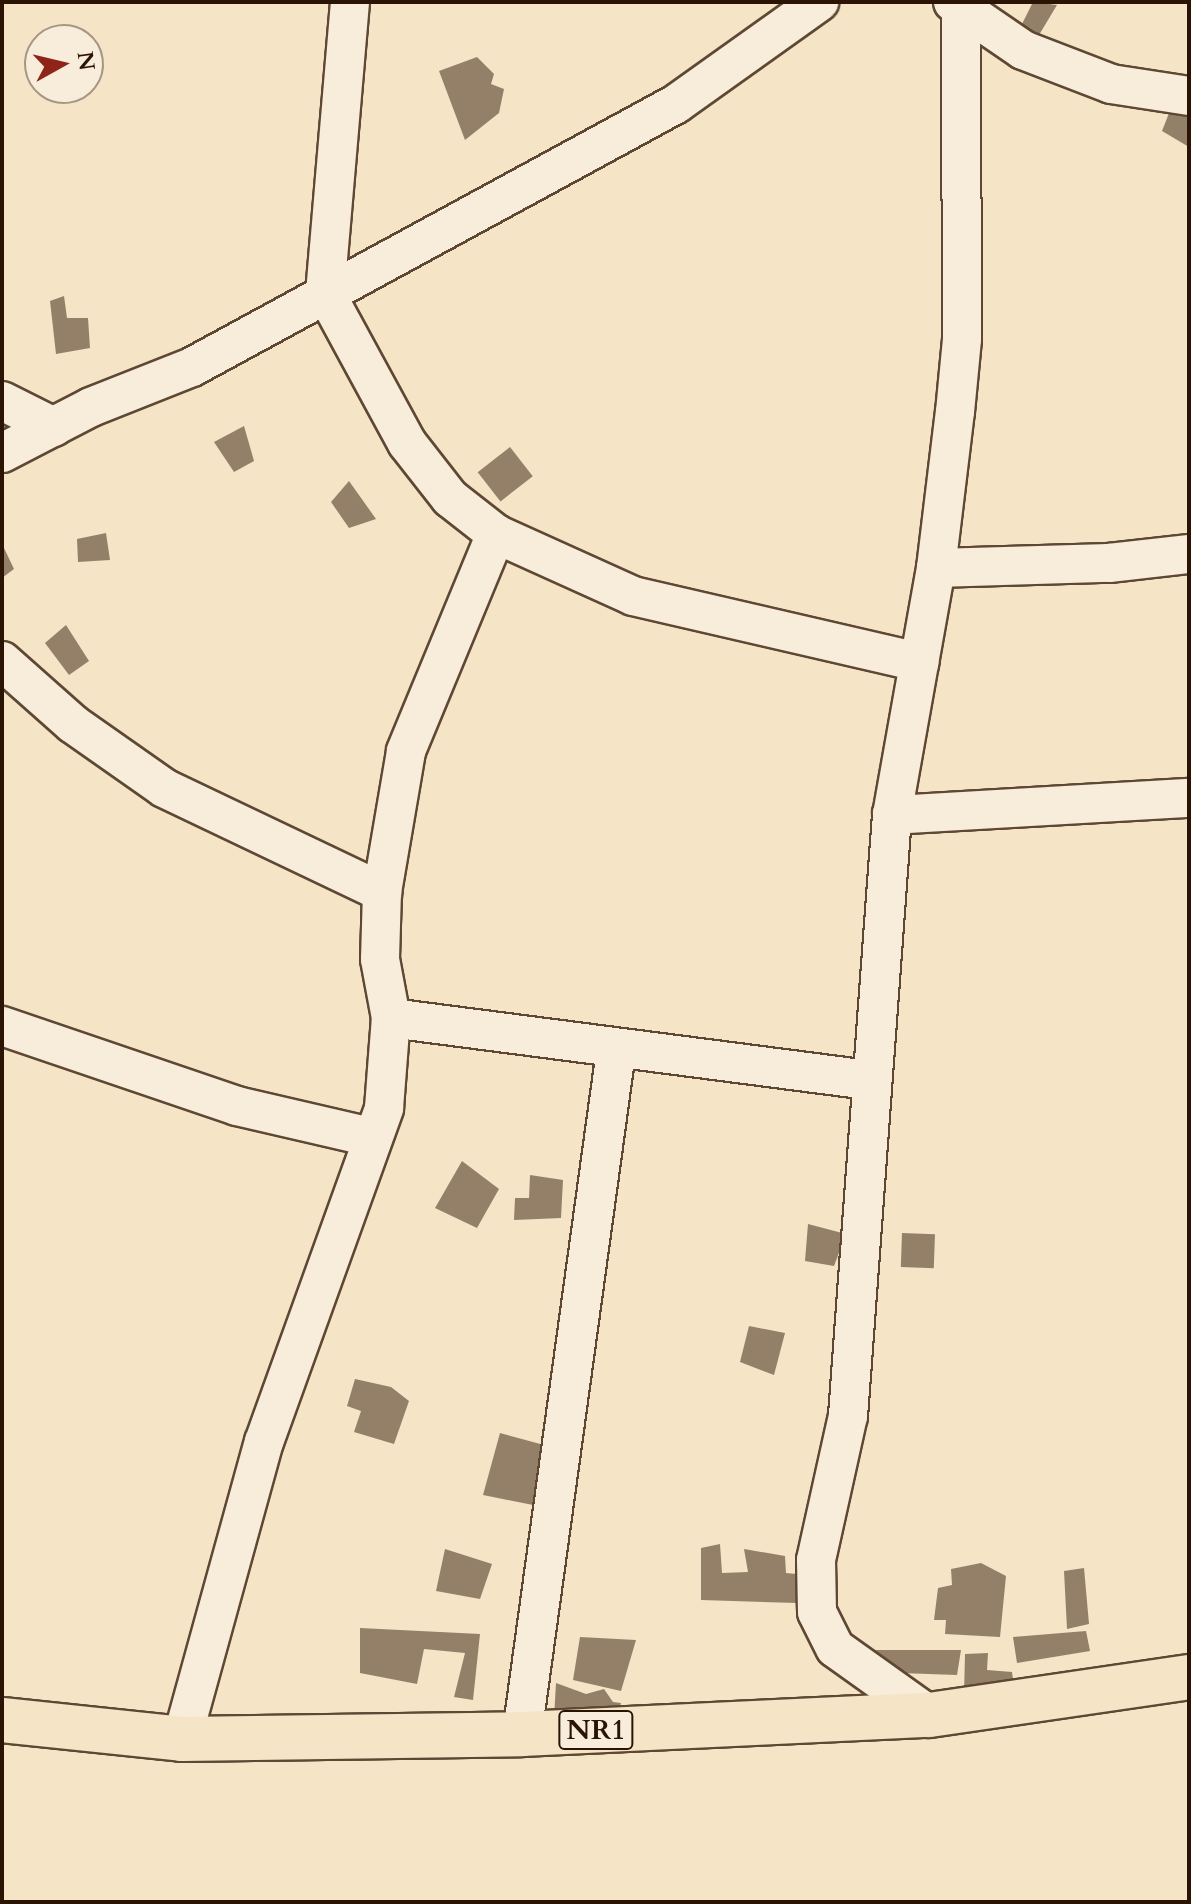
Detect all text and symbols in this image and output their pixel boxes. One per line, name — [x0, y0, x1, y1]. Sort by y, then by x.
north arrow — [24, 24, 104, 104]
text: N — [70, 49, 102, 72]
road number: NR1 — [558, 1706, 634, 1754]

